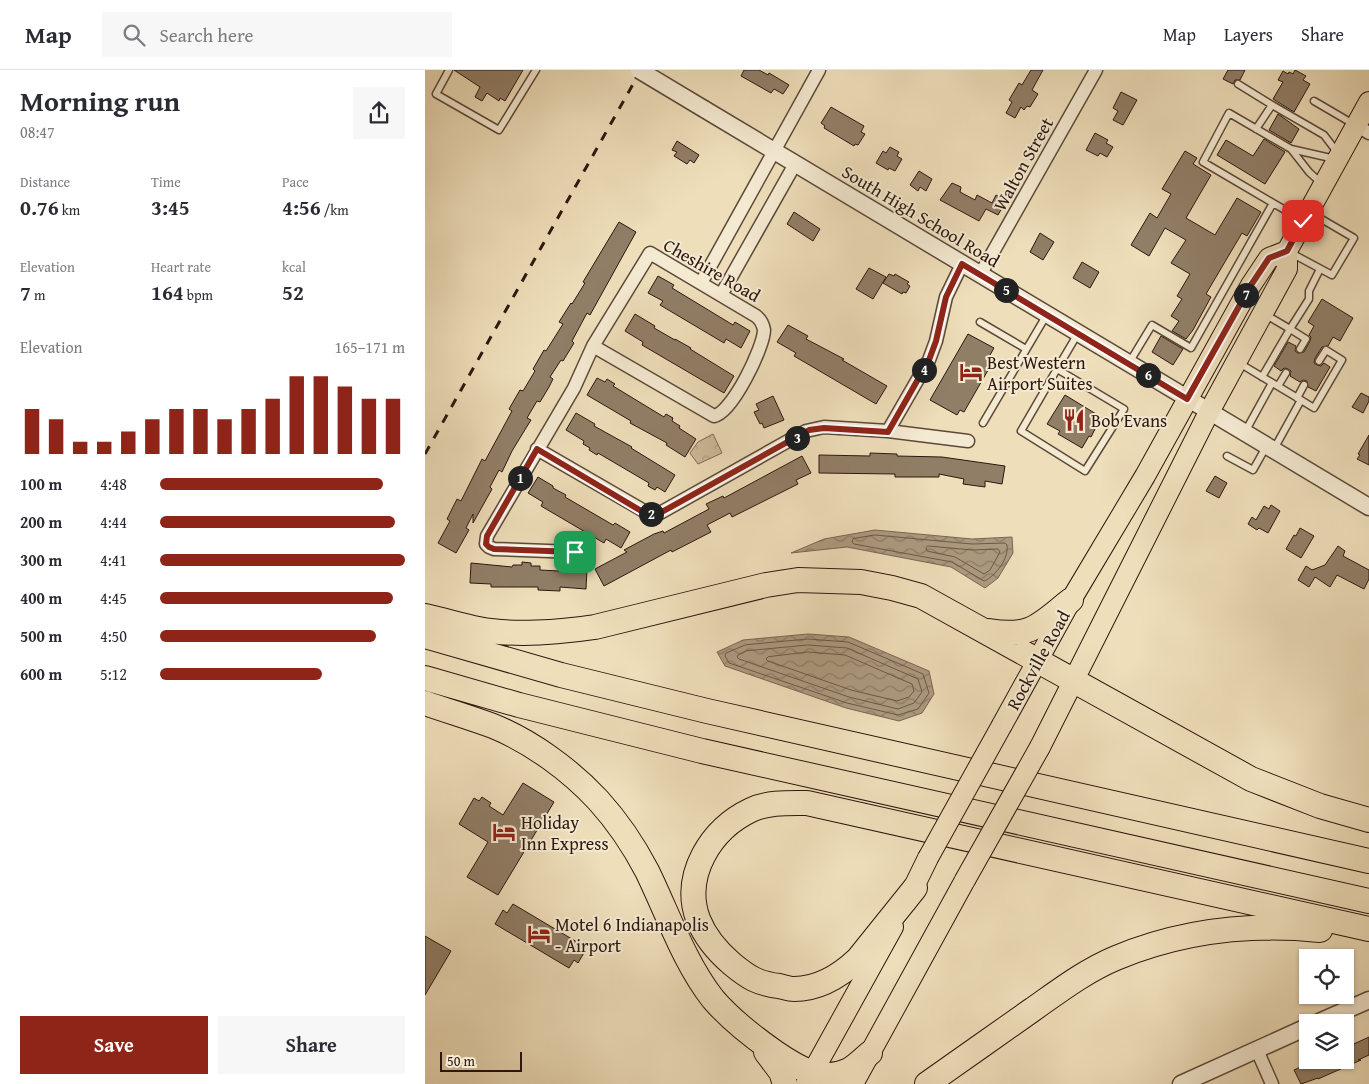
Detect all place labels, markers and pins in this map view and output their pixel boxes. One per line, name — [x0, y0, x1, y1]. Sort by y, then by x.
pin — [1282, 200, 1324, 242]
pin: 5 — [993, 278, 1019, 302]
pin: 7 — [1233, 282, 1259, 308]
place label: Best Western Airport Suites — [987, 349, 1093, 397]
pin: 4 — [911, 358, 937, 382]
hotel icon: Best Western Airport Suites — [958, 359, 984, 385]
pin: 6 — [1135, 362, 1161, 388]
restaurant icon: Bob Evans — [1061, 407, 1087, 433]
place label: Bob Evans — [1091, 407, 1167, 434]
pin: 3 — [785, 426, 809, 450]
pin: 1 — [507, 466, 533, 490]
pin: 2 — [639, 502, 663, 526]
pin — [554, 531, 596, 573]
place label: Holiday Inn Express — [521, 809, 609, 857]
hotel icon: Holiday Inn Express — [491, 819, 517, 845]
place label: Motel 6 Indianapolis - Airport — [555, 911, 709, 959]
hotel icon: Motel 6 Indianapolis - Airport — [526, 921, 552, 947]

